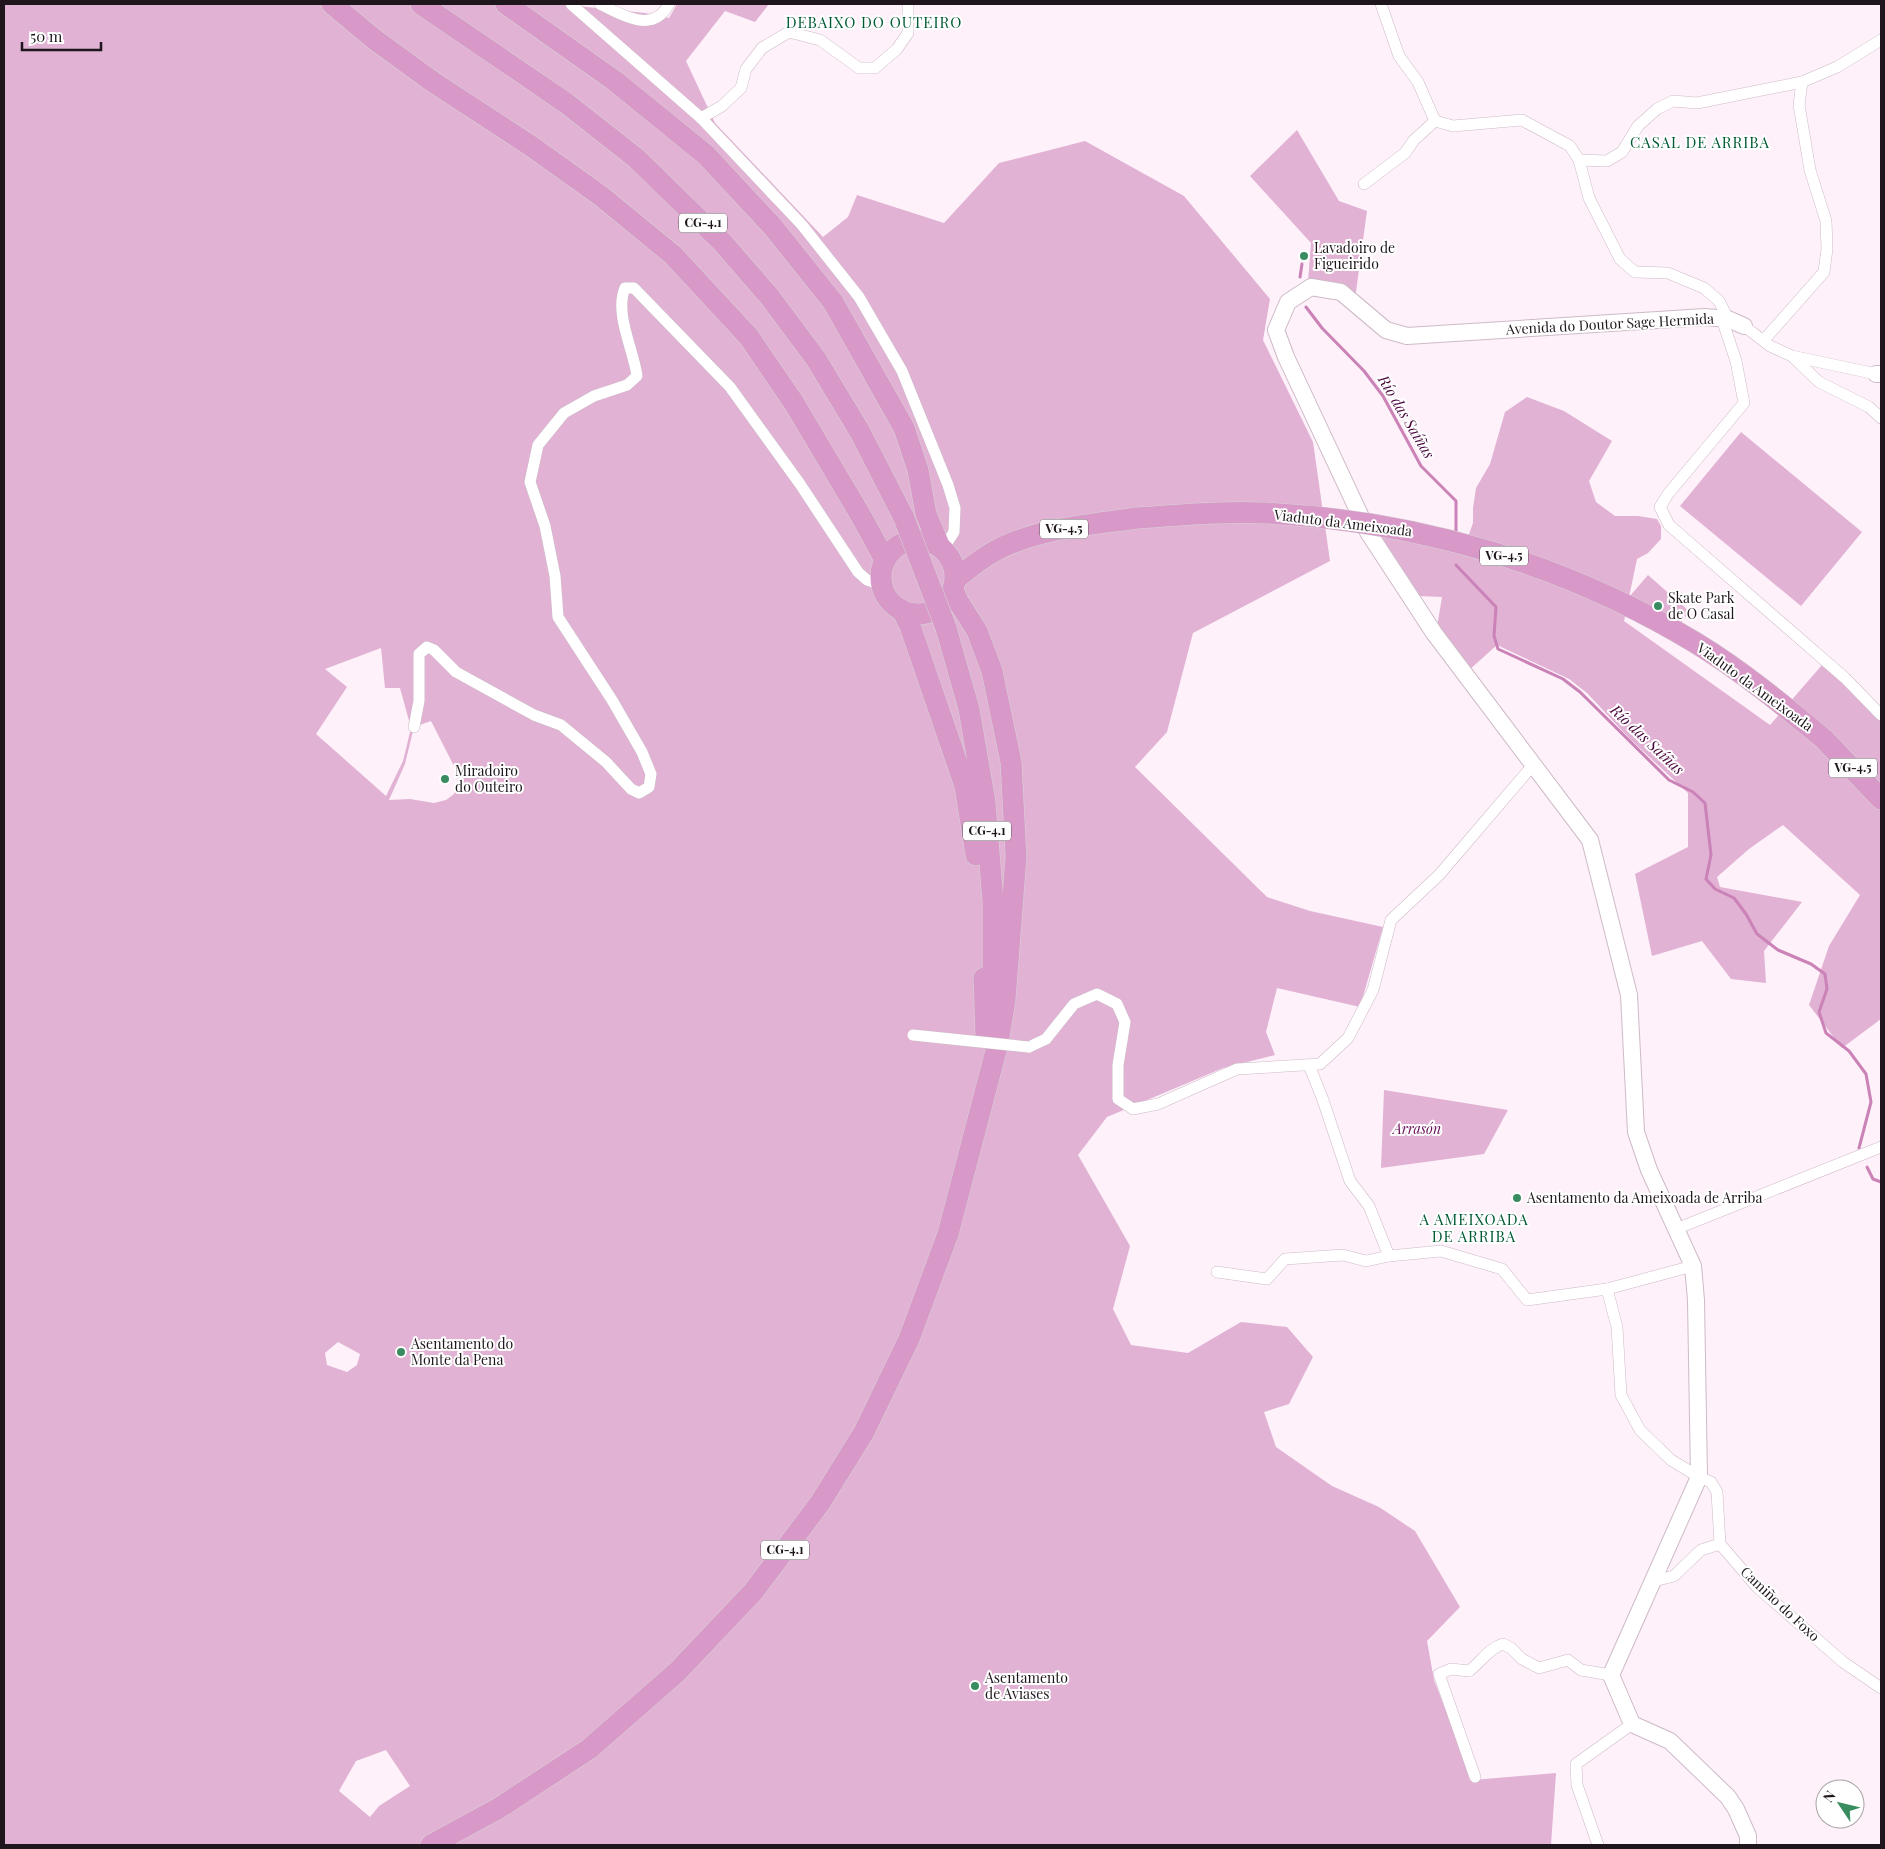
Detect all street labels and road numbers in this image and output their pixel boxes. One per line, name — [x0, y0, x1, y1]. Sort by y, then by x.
road number: CG-4.1 — [679, 214, 727, 232]
street label: Avenida do Doutor Sage Hermida — [1504, 309, 1715, 338]
street label: Viaduto da Ameixoada — [1272, 504, 1413, 540]
road number: VG-4.5 — [1040, 520, 1088, 538]
road number: VG-4.5 — [1480, 546, 1528, 566]
street label: Viaduto da Ameixoada — [1693, 637, 1817, 735]
road number: VG-4.5 — [1829, 758, 1877, 778]
road number: CG-4.1 — [963, 821, 1011, 840]
road number: CG-4.1 — [761, 1540, 809, 1560]
street label: Camiño do Foxo — [1737, 1562, 1824, 1645]

